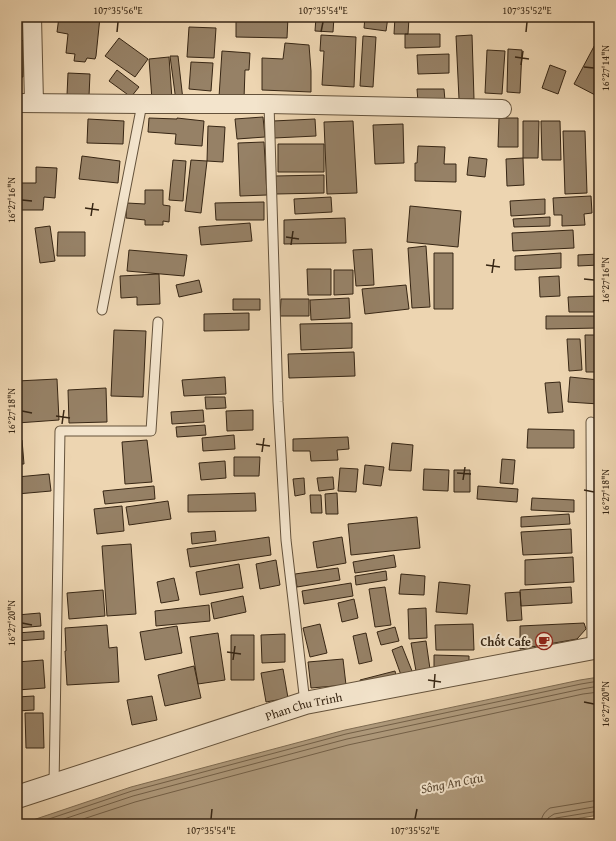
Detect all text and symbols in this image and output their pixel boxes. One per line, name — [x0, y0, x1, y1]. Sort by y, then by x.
text: 107°35'56"E — [93, 3, 143, 18]
text: 107°35'54"E — [298, 3, 348, 18]
text: 107°35'52"E — [502, 3, 552, 18]
text: 16°27'14"N — [598, 45, 613, 91]
text: 16°27'16"N — [4, 177, 19, 223]
text: 16°27'16"N — [598, 257, 613, 303]
text: 16°27'18"N — [4, 388, 19, 434]
text: 16°27'18"N — [598, 469, 613, 515]
text: 16°27'20"N — [4, 600, 19, 646]
cafe icon: Chốt Cafe — [534, 631, 554, 651]
place label: Chốt Cafe — [481, 633, 531, 650]
text: 16°27'20"N — [598, 681, 613, 727]
street label: Phan Chu Trinh — [263, 688, 344, 724]
water label: Sông An Cựu — [419, 768, 485, 798]
text: 107°35'54"E — [186, 823, 236, 838]
text: 107°35'52"E — [390, 823, 440, 838]

